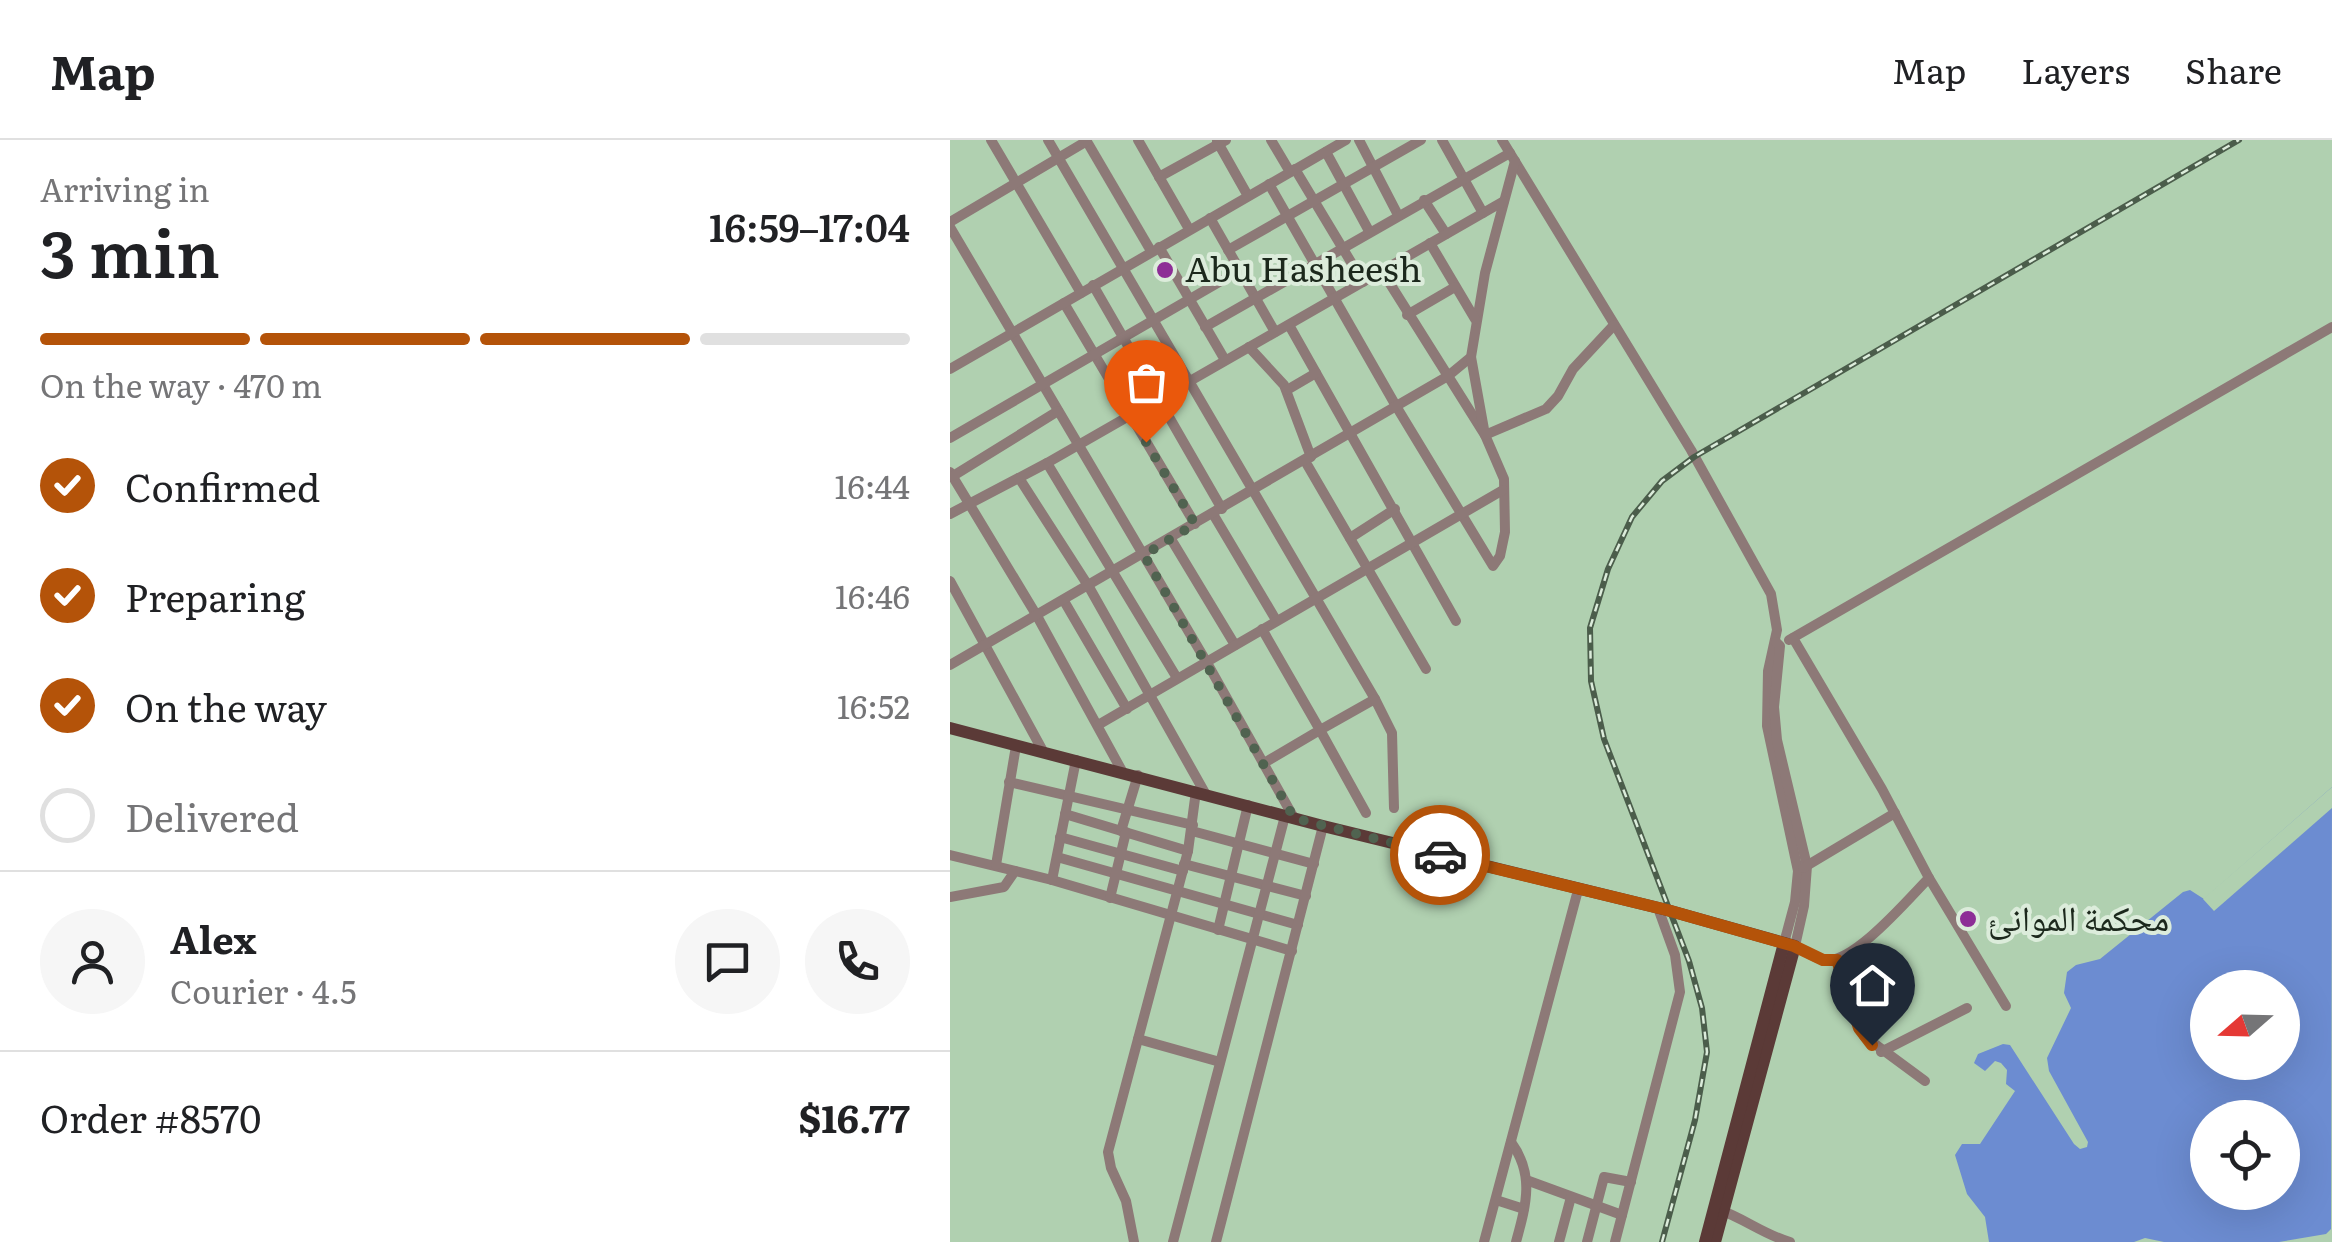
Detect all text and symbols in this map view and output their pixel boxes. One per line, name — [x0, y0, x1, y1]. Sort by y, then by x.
text: Map — [50, 34, 156, 105]
text: Map — [1892, 43, 1966, 95]
text: Layers — [2021, 43, 2130, 95]
text: Share — [2185, 43, 2282, 95]
text: Arriving in — [40, 164, 210, 212]
text: 16:59–17:04 — [709, 197, 910, 254]
text: 3 min — [40, 201, 220, 298]
place label: Abu Hasheesh — [1185, 241, 1422, 293]
marker: Abu Hasheesh — [1154, 259, 1176, 281]
pin — [1104, 340, 1189, 443]
icon: bag — [1119, 355, 1174, 410]
text: On the way · 470 m — [40, 360, 322, 408]
text: Confirmed — [125, 457, 320, 514]
icon: check — [40, 458, 95, 513]
text: 16:44 — [835, 461, 910, 509]
text: Preparing — [125, 567, 305, 624]
icon: check — [40, 568, 95, 623]
text: 16:46 — [835, 571, 910, 619]
text: On the way — [125, 677, 327, 734]
icon: check — [40, 678, 95, 733]
text: 16:52 — [837, 681, 910, 729]
text: Delivered — [125, 787, 299, 844]
courier — [1390, 805, 1490, 905]
icon: car — [1413, 828, 1468, 883]
place label: محكمة الموانئ — [1988, 890, 2169, 942]
marker: محكمة الموانئ — [1957, 908, 1979, 930]
button: person — [40, 909, 145, 1014]
text: Alex — [170, 909, 256, 966]
button: chat — [675, 909, 780, 1014]
button: phone — [805, 909, 910, 1014]
pin — [1830, 943, 1915, 1046]
icon: home — [1845, 958, 1900, 1013]
text: Courier · 4.5 — [170, 966, 356, 1014]
north arrow — [2190, 970, 2300, 1080]
map controls — [2190, 970, 2300, 1210]
text: Order #8570 — [40, 1088, 261, 1145]
text: $16.77 — [799, 1088, 910, 1145]
button: locate — [2190, 1100, 2300, 1210]

